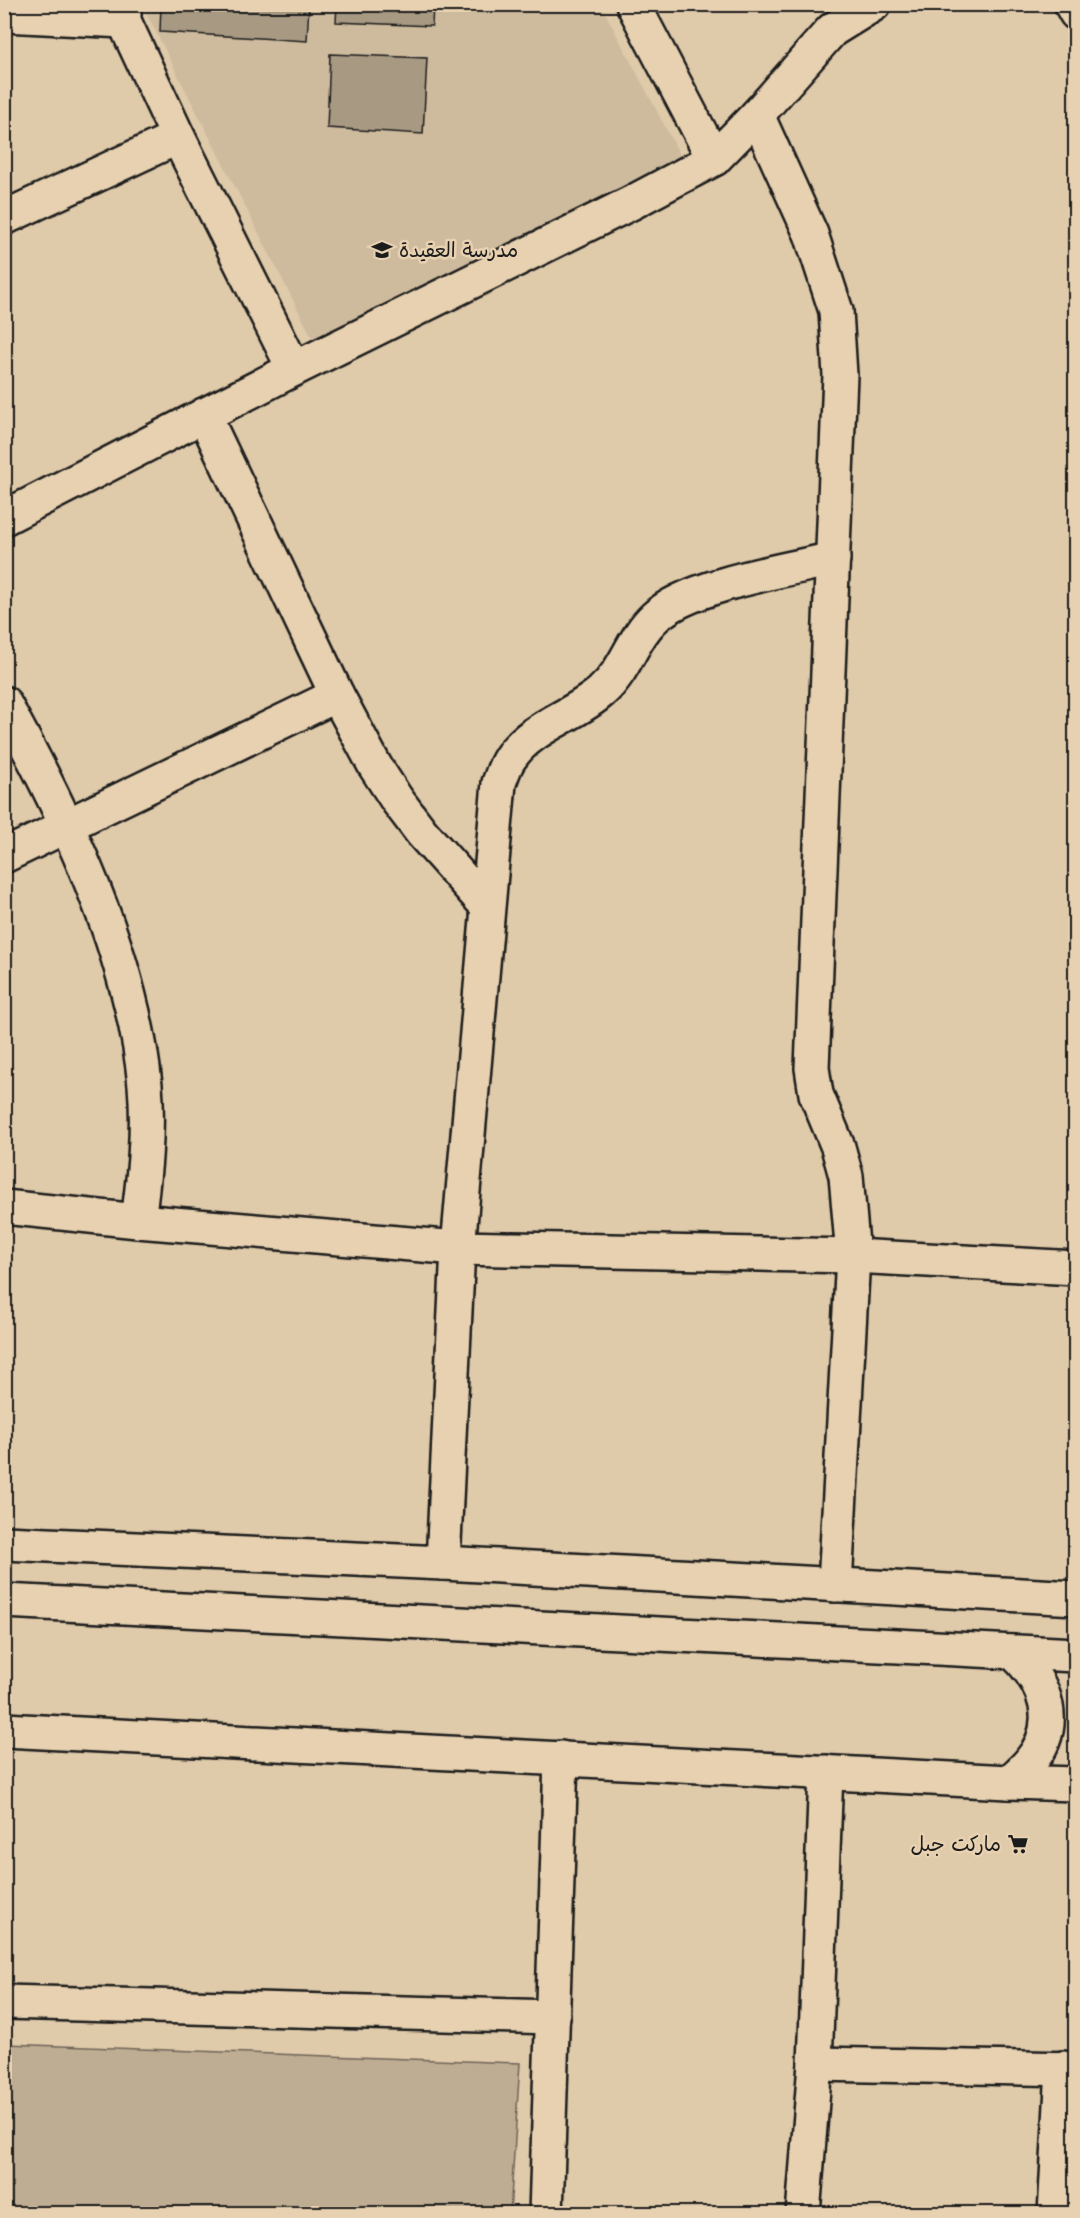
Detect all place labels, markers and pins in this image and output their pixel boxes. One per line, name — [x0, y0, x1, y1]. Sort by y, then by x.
school or university icon: مدرسة العقيدة — [370, 238, 394, 262]
place label: مدرسة العقيدة — [399, 239, 518, 262]
supermarket icon: ماركت جبل — [1006, 1832, 1030, 1856]
place label: ماركت جبل — [911, 1833, 1001, 1856]

